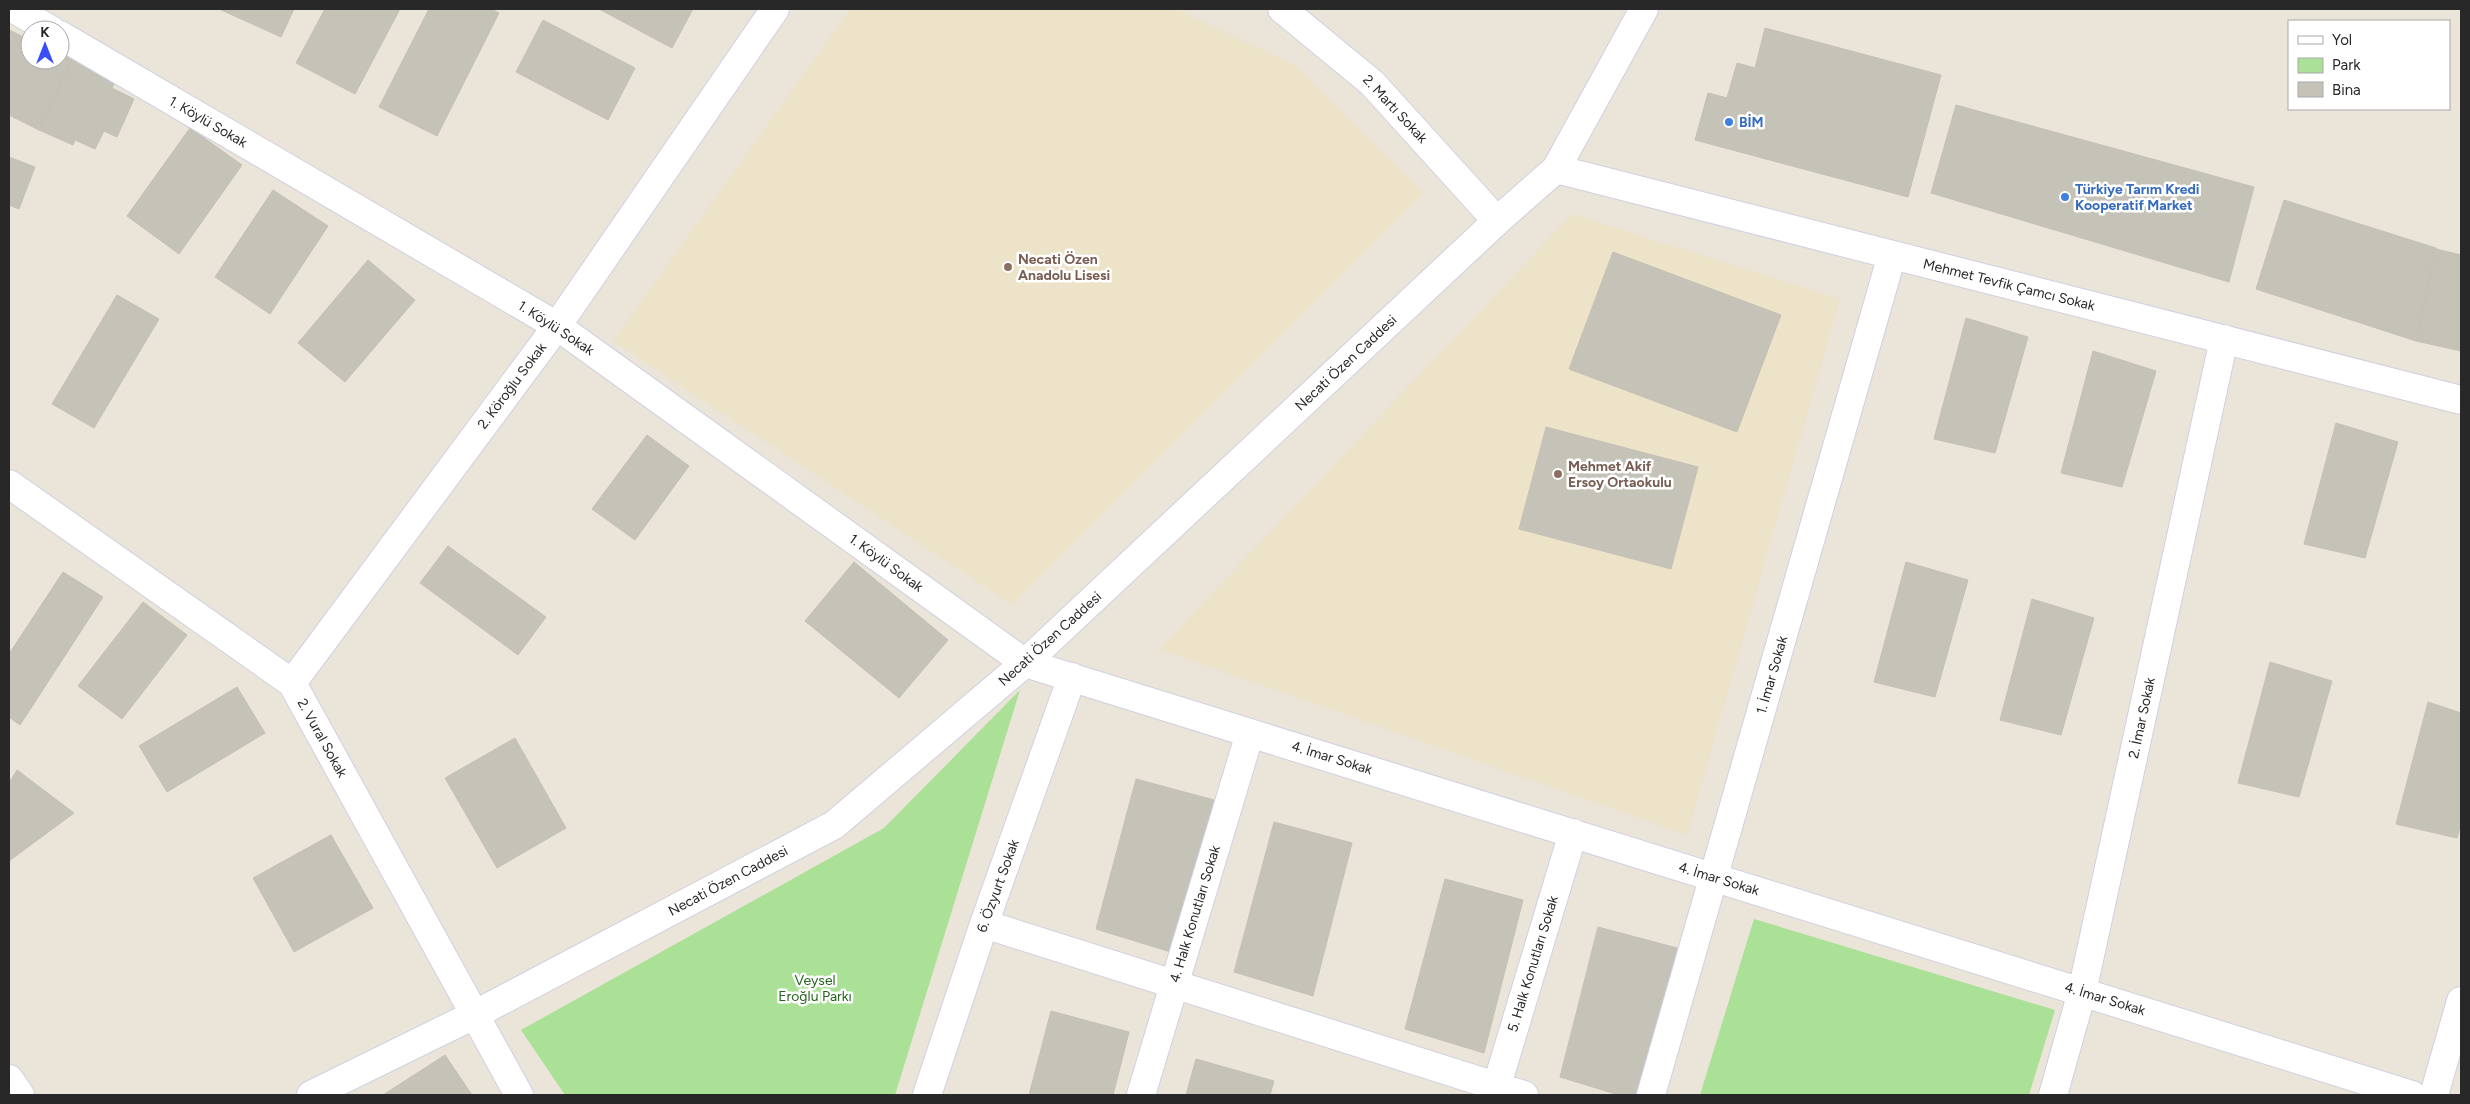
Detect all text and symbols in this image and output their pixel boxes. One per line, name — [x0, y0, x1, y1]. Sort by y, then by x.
north arrow — [20, 20, 70, 70]
legend — [2288, 20, 2450, 110]
text: K — [40, 24, 50, 41]
text: Yol — [2332, 31, 2352, 49]
text: Park — [2332, 56, 2361, 74]
street label: 2. Martı Sokak — [1359, 71, 1431, 147]
text: Bina — [2332, 81, 2361, 99]
street label: 1. Köylü Sokak — [166, 93, 250, 151]
place label: BİM — [1739, 114, 1764, 131]
marker: BİM — [1723, 116, 1735, 128]
place label: Türkiye Tarım Kredi Kooperatif Market — [2075, 181, 2200, 214]
marker: Türkiye Tarım Kredi Kooperatif Market — [2059, 191, 2071, 203]
place label: Necati Özen Anadolu Lisesi — [1018, 251, 1110, 284]
street label: Mehmet Tevfik Çamcı Sokak — [1921, 255, 2097, 315]
marker: Necati Özen Anadolu Lisesi — [1002, 261, 1014, 273]
street label: 1. Köylü Sokak — [515, 297, 597, 359]
street label: Necati Özen Caddesi — [1292, 311, 1400, 415]
street label: 2. Köroğlu Sokak — [474, 339, 550, 432]
place label: Mehmet Akif Ersoy Ortaokulu — [1568, 458, 1672, 491]
marker: Mehmet Akif Ersoy Ortaokulu — [1552, 468, 1564, 480]
street label: 1. Köylü Sokak — [846, 530, 927, 596]
street label: Necati Özen Caddesi — [995, 588, 1105, 690]
street label: 1. İmar Sokak — [1753, 634, 1791, 716]
street label: 2. İmar Sokak — [2125, 676, 2159, 760]
street label: 2. Vural Sokak — [293, 696, 351, 780]
street label: 4. İmar Sokak — [1290, 738, 1375, 778]
street label: 6. Özyurt Sokak — [973, 837, 1023, 935]
street label: Necati Özen Caddesi — [665, 842, 791, 920]
street label: 4. Halk Konutları Sokak — [1166, 843, 1224, 985]
street label: 4. İmar Sokak — [1677, 859, 1762, 899]
street label: 5. Halk Konutları Sokak — [1504, 894, 1562, 1034]
park label: Veysel Eroğlu Parkı — [778, 972, 852, 1005]
street label: 4. İmar Sokak — [2063, 979, 2148, 1019]

